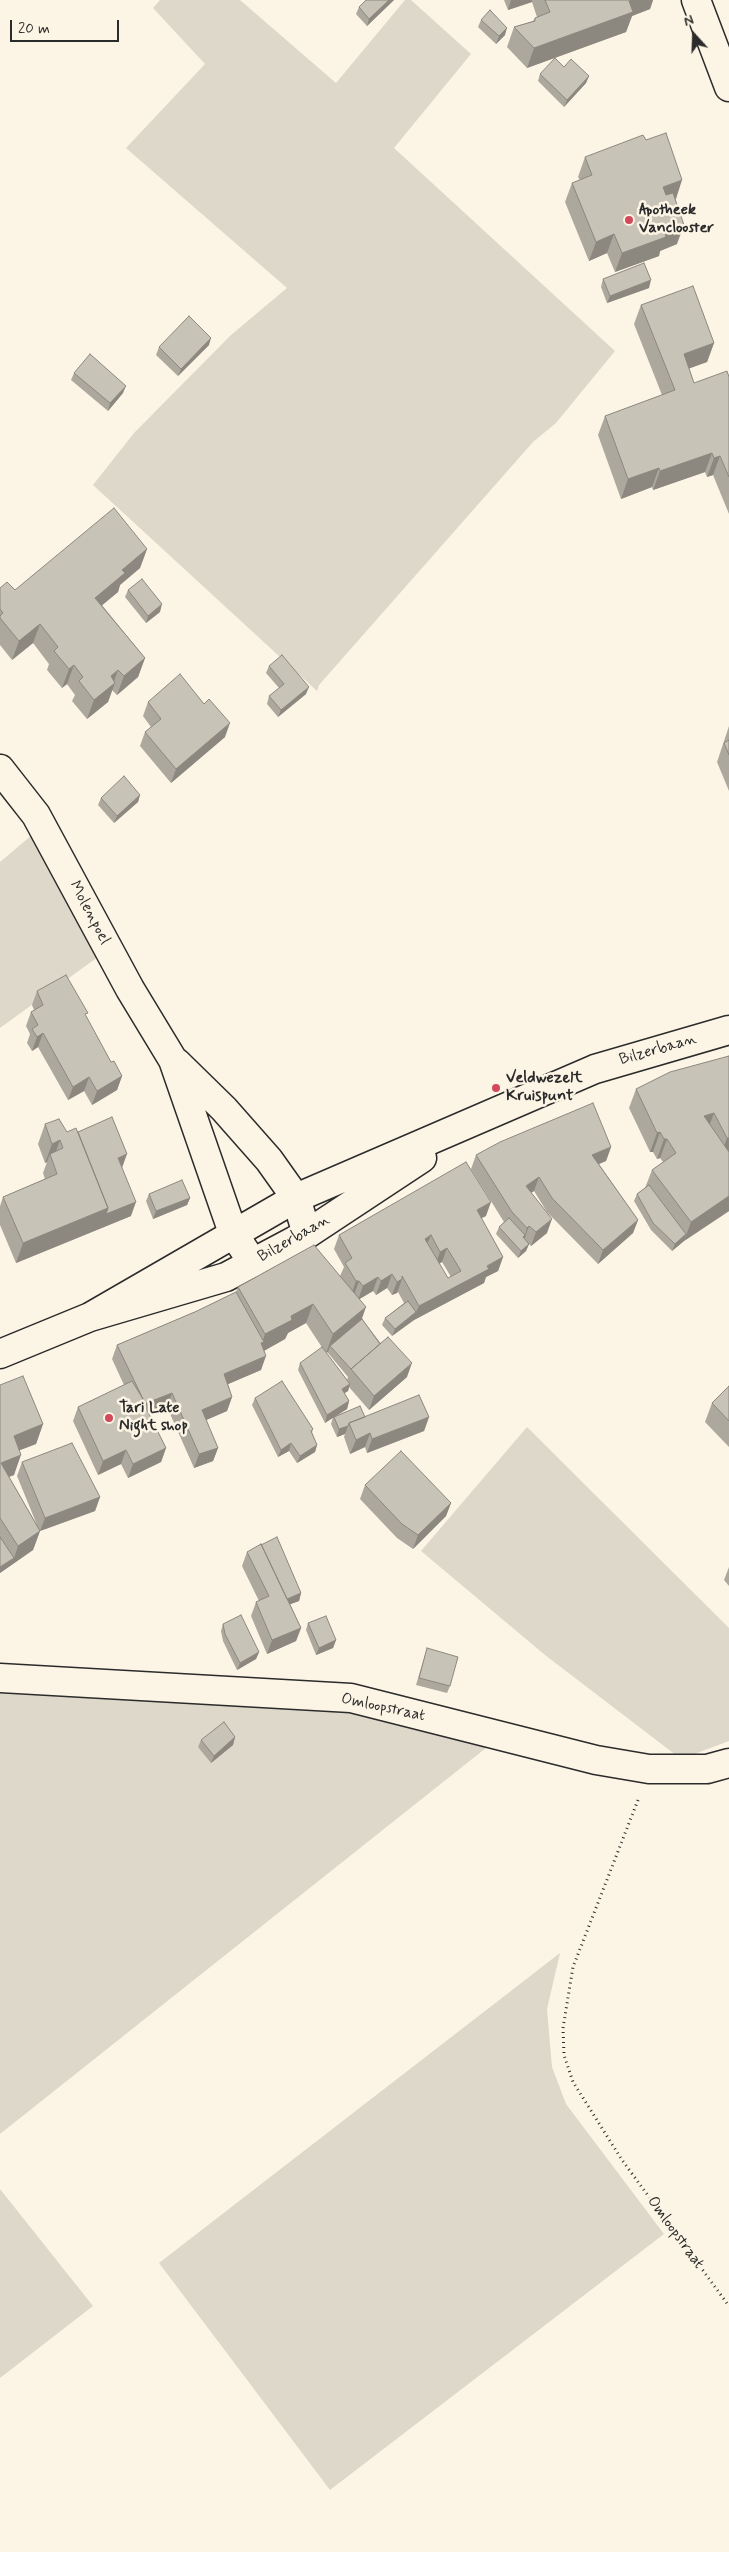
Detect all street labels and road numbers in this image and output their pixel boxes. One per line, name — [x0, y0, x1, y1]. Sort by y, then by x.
street label: Molenpoel — [64, 878, 114, 948]
street label: Bilzerbaan — [617, 1030, 699, 1070]
street label: Bilzerbaan — [255, 1211, 333, 1267]
street label: Omloopstraat — [339, 1690, 427, 1726]
street label: Omloopstraat — [642, 2193, 708, 2273]

